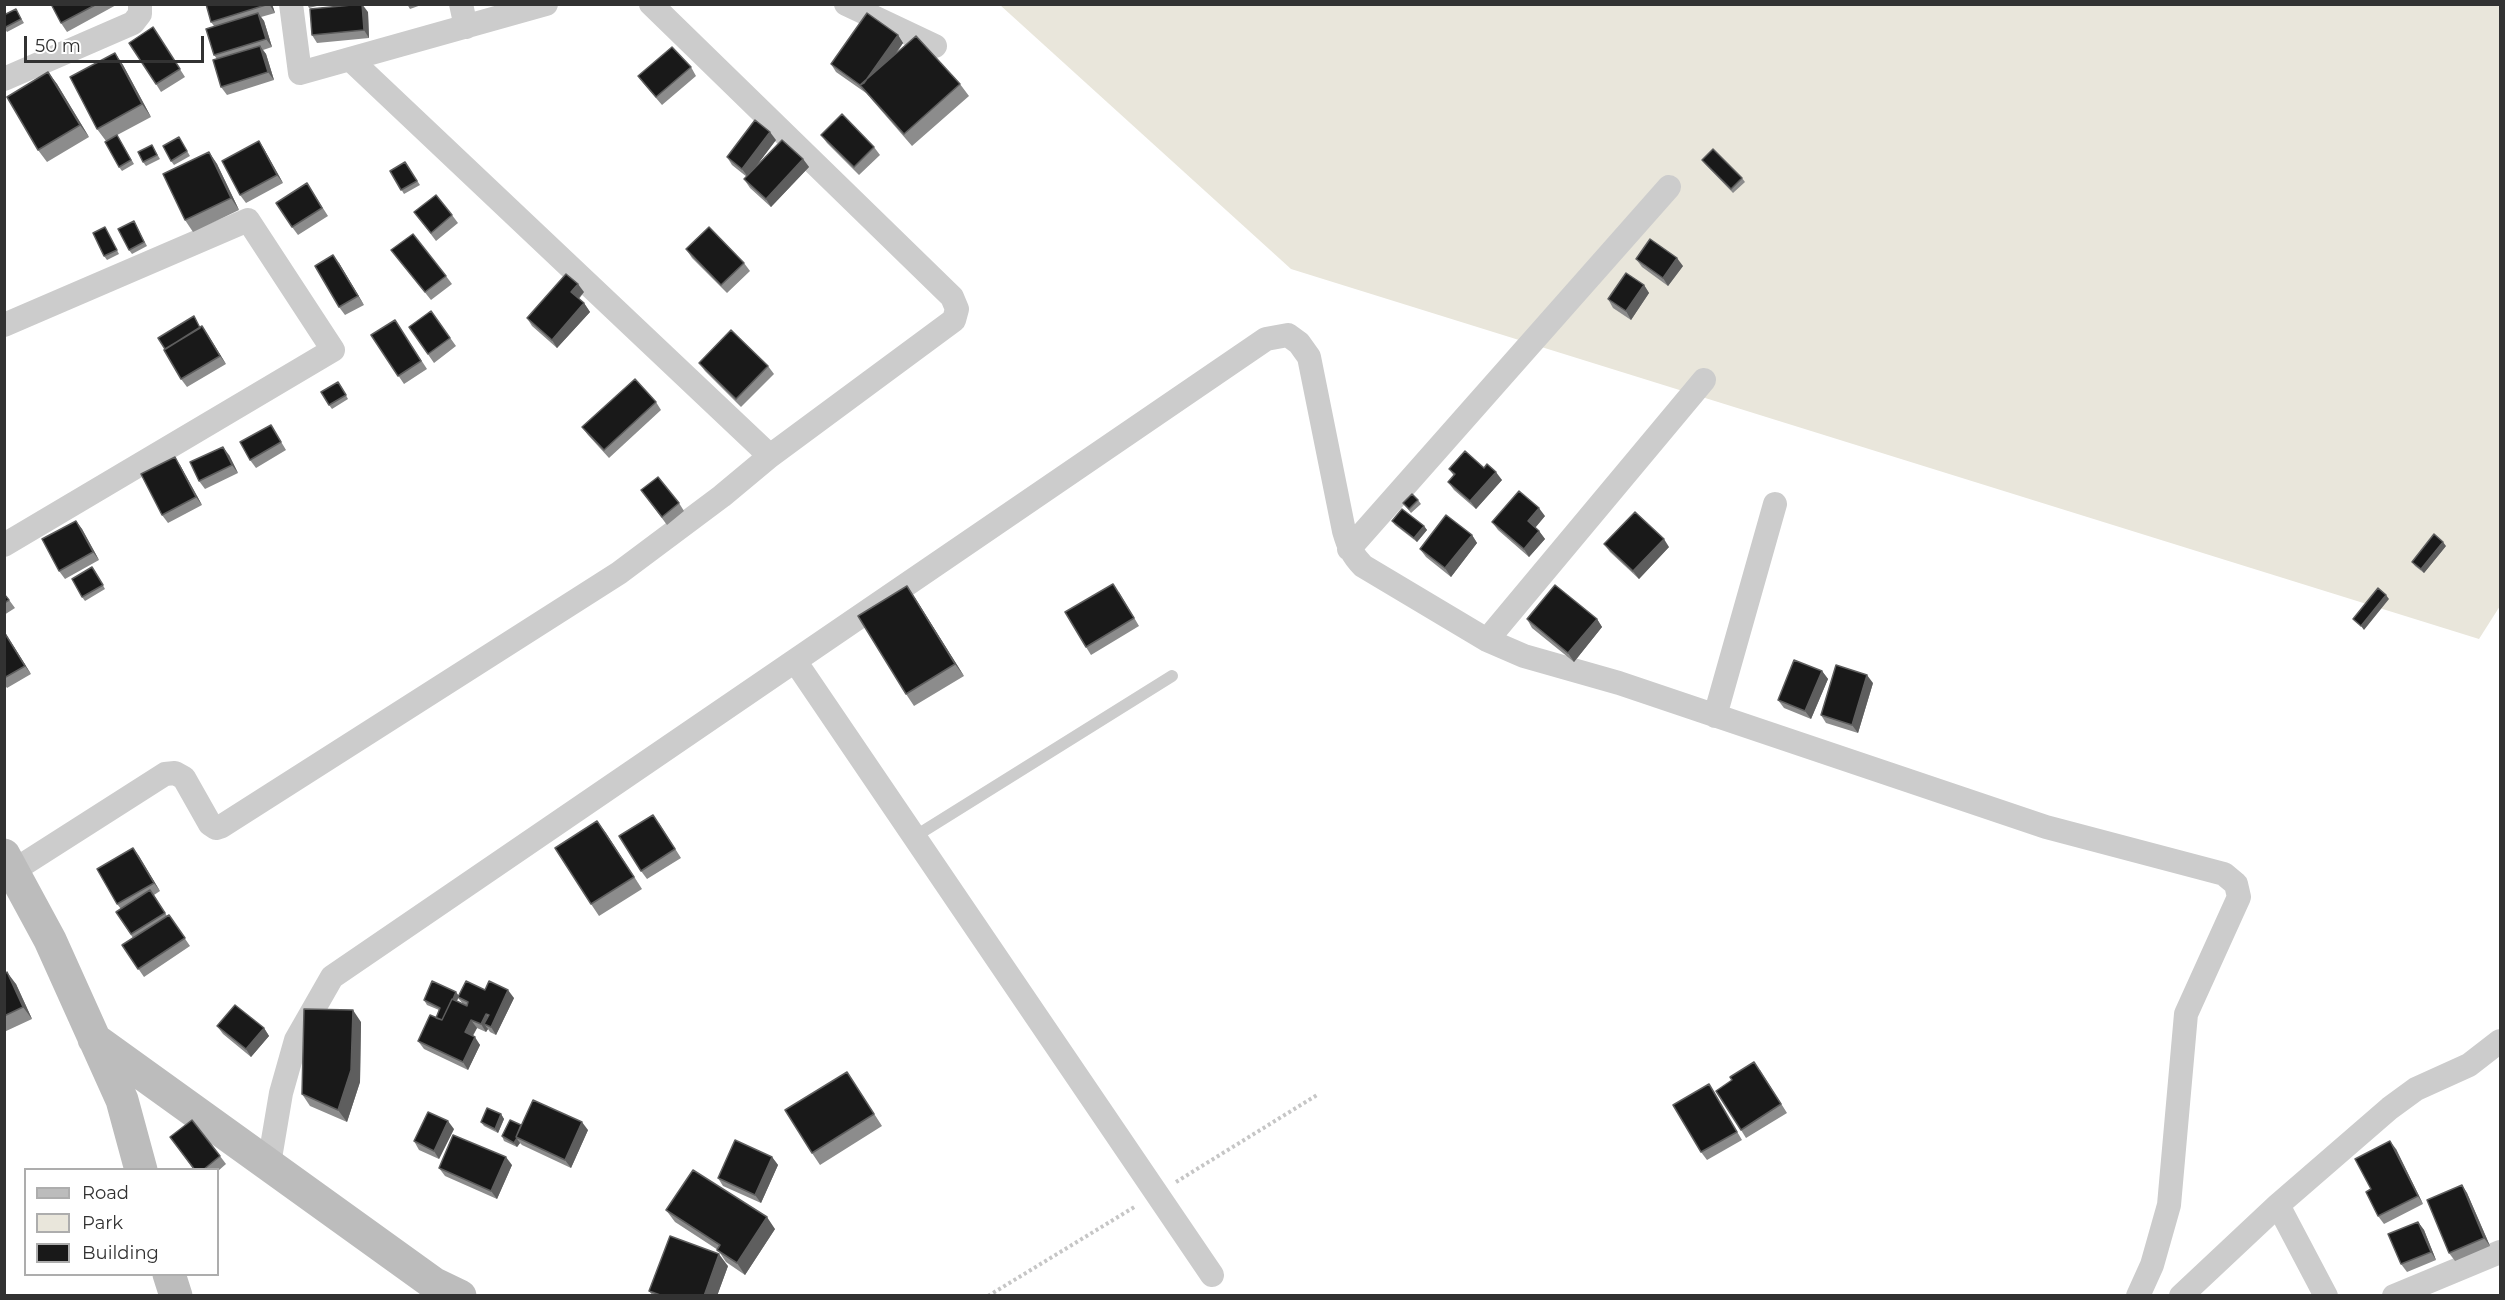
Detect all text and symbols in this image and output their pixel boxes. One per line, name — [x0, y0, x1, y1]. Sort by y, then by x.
scale bar — [27, 24, 207, 62]
text: 50 m — [35, 35, 81, 57]
legend — [24, 1168, 219, 1276]
text: Road — [82, 1182, 129, 1204]
text: Park — [82, 1212, 123, 1234]
text: Building — [82, 1242, 159, 1264]

